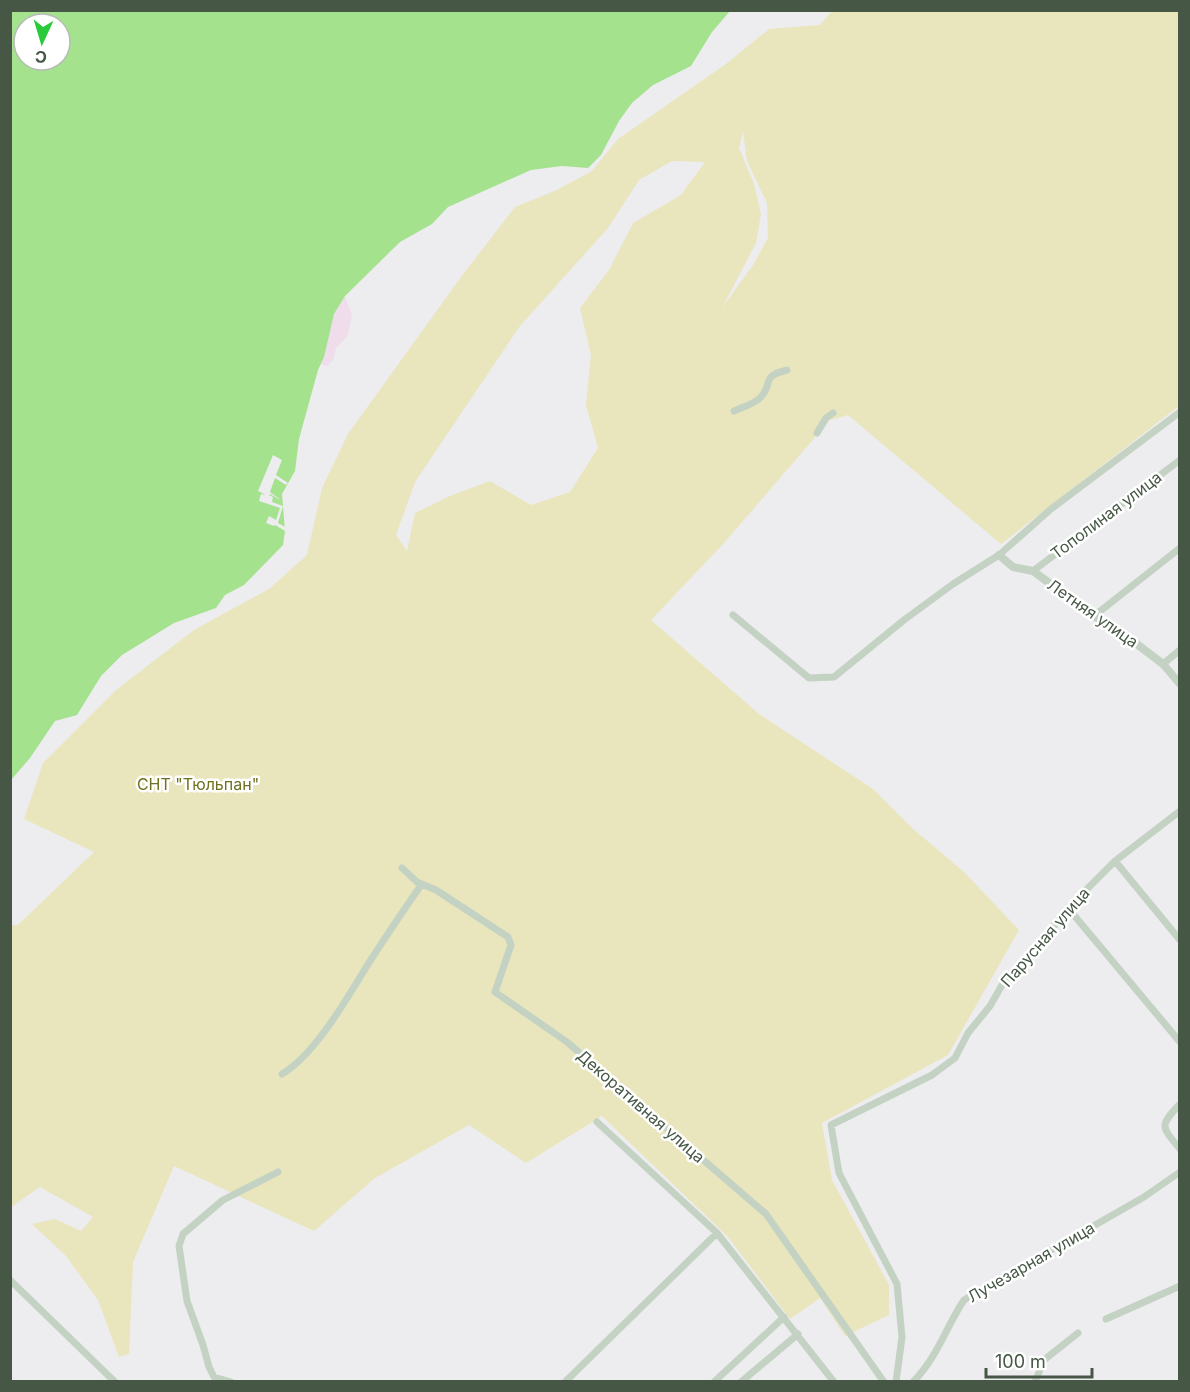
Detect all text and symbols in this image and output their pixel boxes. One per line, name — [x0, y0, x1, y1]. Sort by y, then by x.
north arrow — [12, 12, 72, 72]
text: С — [34, 47, 48, 67]
street label: Тополиная улица — [1047, 467, 1165, 563]
street label: Летняя улица — [1044, 574, 1142, 652]
park label: СНТ "Тюльпан" — [137, 774, 259, 794]
street label: Парусная улица — [996, 883, 1094, 991]
street label: Декоративная улица — [573, 1045, 709, 1167]
street label: Лучезарная улица — [964, 1217, 1098, 1307]
scale bar — [986, 1341, 1092, 1379]
text: 100 m — [995, 1351, 1046, 1372]

